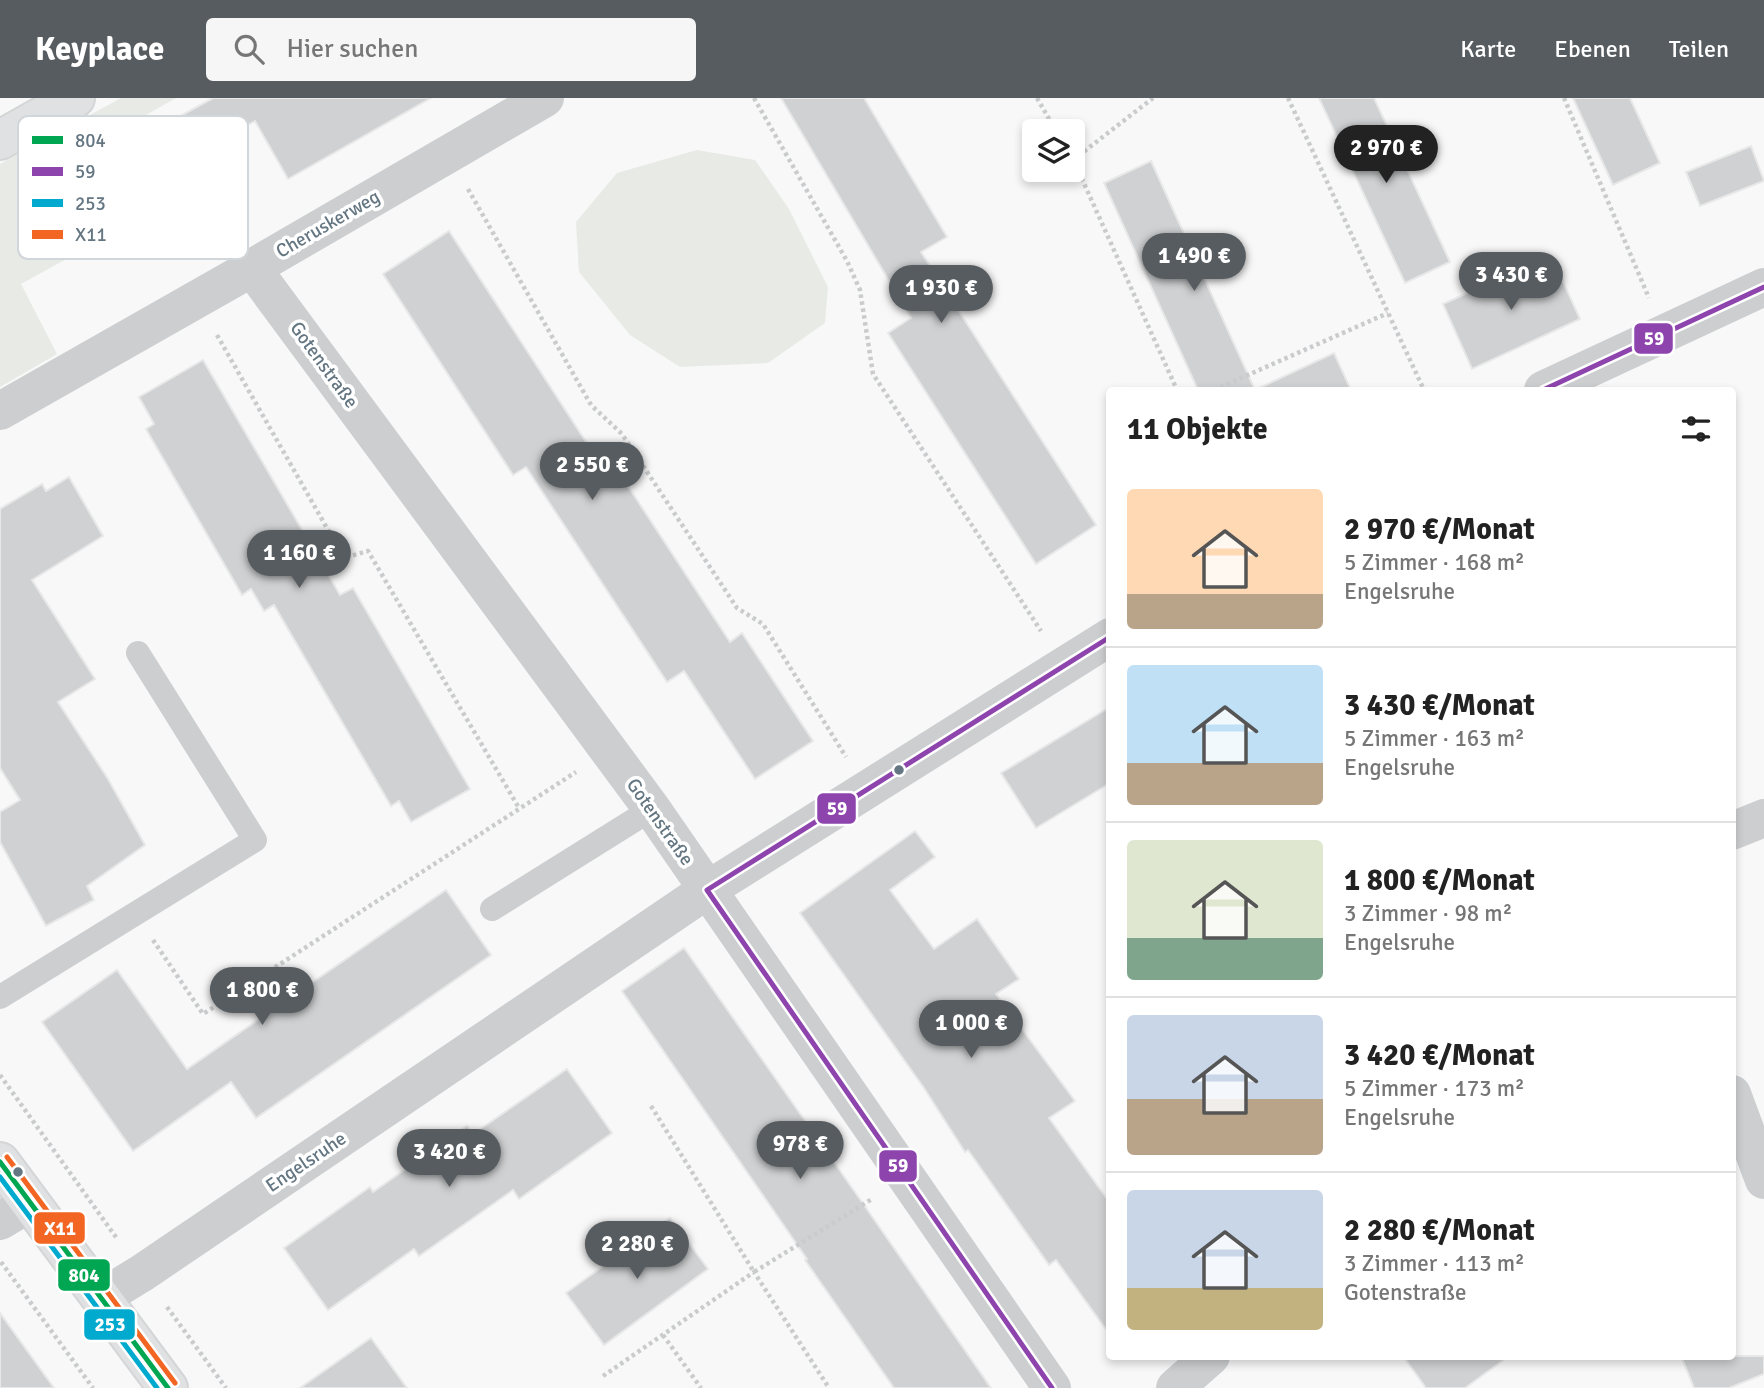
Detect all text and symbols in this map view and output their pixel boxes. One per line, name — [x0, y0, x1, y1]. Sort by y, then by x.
search box — [206, 18, 696, 81]
text: Keyplace — [35, 29, 164, 70]
icon: search — [230, 30, 268, 68]
text: Hier suchen — [286, 33, 418, 65]
text: Karte — [1460, 34, 1516, 64]
text: Ebenen — [1554, 34, 1631, 64]
text: Teilen — [1669, 34, 1729, 64]
legend — [18, 116, 248, 259]
map controls — [1022, 119, 1085, 182]
button: layers — [1022, 119, 1085, 182]
pin: 2 970 € — [1321, 126, 1451, 185]
text: 804 — [75, 129, 106, 153]
text: 2 970 € — [1350, 133, 1422, 162]
text: 59 — [75, 160, 96, 184]
street label: Cheruskerweg — [272, 185, 384, 263]
text: 253 — [75, 192, 106, 216]
text: X11 — [75, 223, 107, 247]
pin: 1 490 € — [1129, 234, 1259, 293]
text: 1 490 € — [1158, 241, 1230, 270]
pin: 3 430 € — [1446, 252, 1576, 312]
text: 3 430 € — [1475, 260, 1547, 289]
pin: 1 930 € — [876, 266, 1006, 325]
text: 1 930 € — [905, 273, 977, 302]
street label: Gotenstraße — [285, 317, 363, 413]
line badge: 59 — [1633, 322, 1674, 355]
text: 59 — [1644, 327, 1664, 351]
icon: filters — [1677, 410, 1715, 448]
text: 11 Objekte — [1127, 411, 1268, 448]
pin: 2 550 € — [527, 442, 657, 502]
text: 2 550 € — [556, 450, 628, 479]
text: 2 970 €/Monat — [1344, 511, 1535, 548]
icon: home — [1183, 517, 1267, 601]
pin: 1 160 € — [234, 531, 364, 590]
text: 1 160 € — [263, 538, 335, 567]
text: 5 Zimmer · 168 m² — [1344, 548, 1525, 577]
text: Engelsruhe — [1344, 577, 1455, 606]
text: 3 430 €/Monat — [1344, 687, 1535, 724]
icon: home — [1183, 693, 1267, 777]
text: 5 Zimmer · 163 m² — [1344, 724, 1525, 753]
text: Engelsruhe — [1344, 753, 1455, 782]
unlabelled marker — [892, 763, 906, 777]
street label: Gotenstraße — [621, 774, 699, 870]
line badge: 59 — [816, 792, 857, 825]
text: 59 — [827, 797, 847, 821]
text: 1 800 €/Monat — [1344, 862, 1535, 899]
icon: home — [1183, 868, 1267, 952]
text: 3 Zimmer · 98 m² — [1344, 899, 1512, 928]
text: Engelsruhe — [1344, 928, 1455, 957]
pin: 1 800 € — [197, 968, 327, 1027]
text: 1 800 € — [226, 975, 298, 1004]
pin: 1 000 € — [906, 1000, 1036, 1060]
text: 1 000 € — [935, 1008, 1007, 1037]
text: 3 420 €/Monat — [1344, 1037, 1535, 1074]
icon: home — [1183, 1043, 1267, 1127]
text: 5 Zimmer · 173 m² — [1344, 1074, 1525, 1103]
text: Engelsruhe — [1344, 1103, 1455, 1132]
pin: 978 € — [751, 1122, 849, 1181]
street label: Engelsruhe — [261, 1126, 351, 1198]
text: 978 € — [773, 1129, 827, 1158]
pin: 3 420 € — [384, 1130, 514, 1189]
text: 3 420 € — [413, 1137, 485, 1166]
line badge: 59 — [878, 1149, 918, 1183]
text: 59 — [888, 1154, 908, 1178]
unlabelled marker — [11, 1165, 25, 1179]
line badge: X11 — [33, 1211, 86, 1245]
text: 2 280 €/Monat — [1344, 1212, 1535, 1249]
text: X11 — [44, 1217, 76, 1241]
icon: home — [1183, 1218, 1267, 1302]
pin: 2 280 € — [572, 1222, 702, 1281]
text: 2 280 € — [601, 1229, 673, 1258]
text: 3 Zimmer · 113 m² — [1344, 1249, 1525, 1278]
line badge: 804 — [57, 1258, 111, 1292]
text: 804 — [69, 1264, 99, 1288]
text: Gotenstraße — [1344, 1278, 1466, 1307]
line badge: 253 — [83, 1308, 136, 1341]
text: 253 — [95, 1313, 125, 1337]

